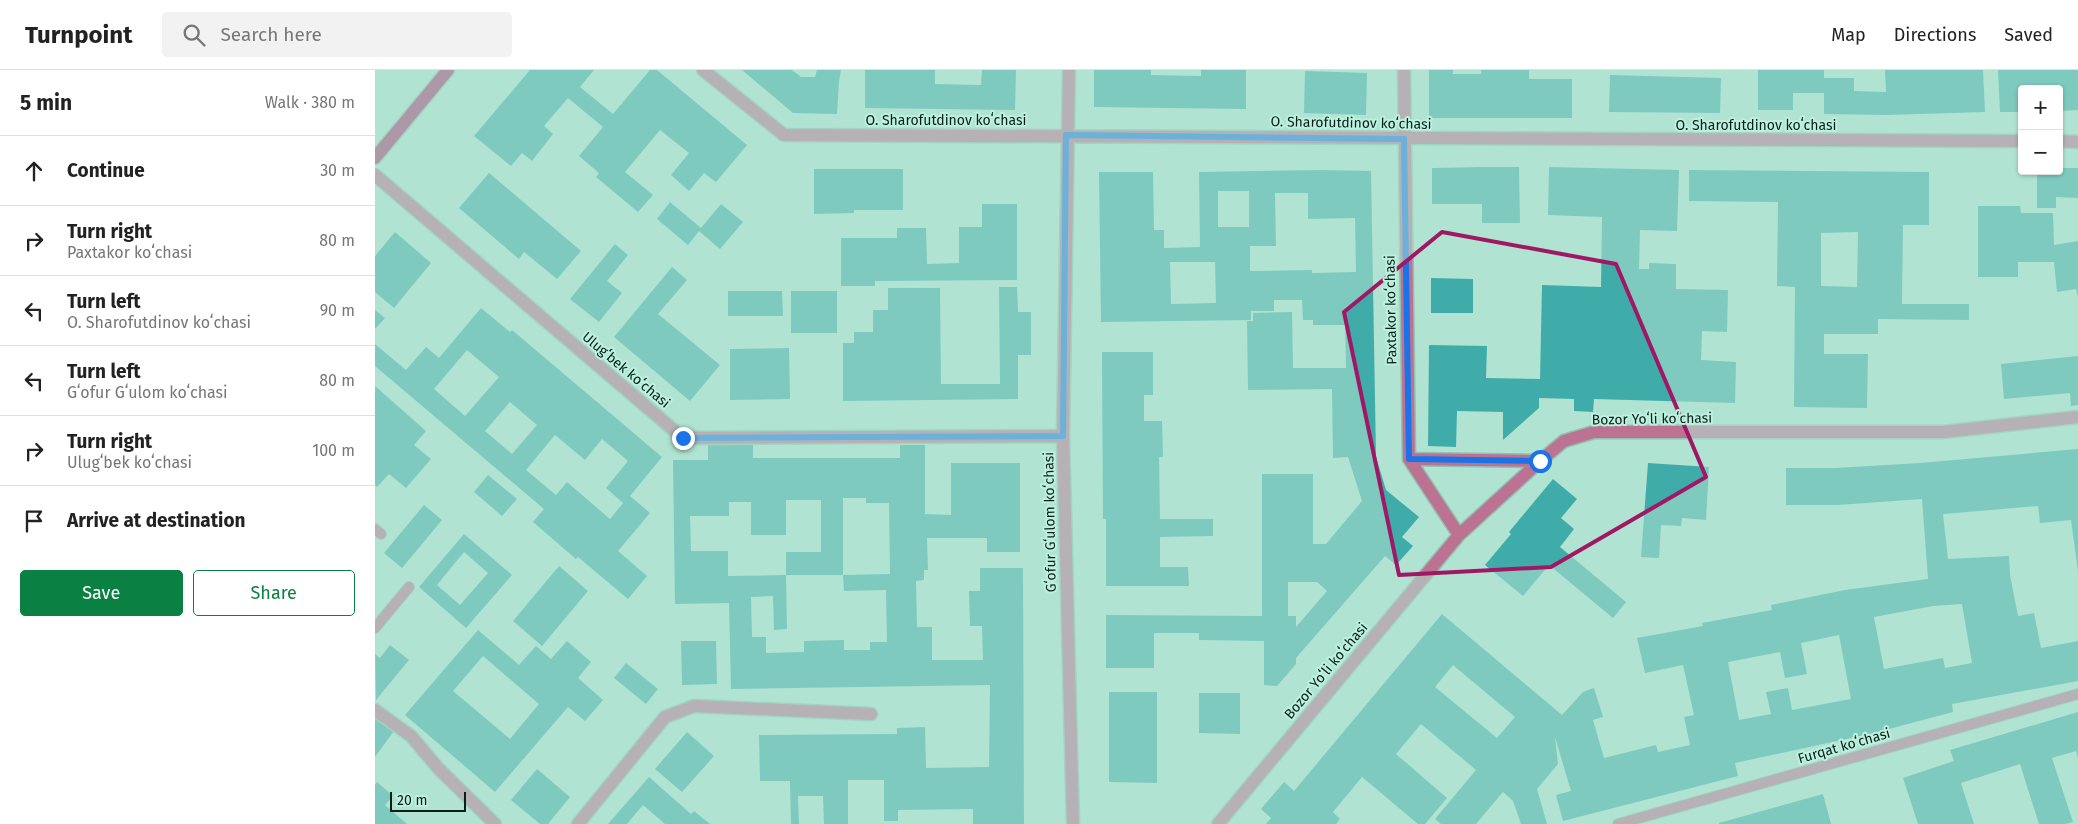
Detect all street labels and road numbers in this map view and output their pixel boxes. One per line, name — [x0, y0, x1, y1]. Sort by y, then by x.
street label: O. Sharofutdinov koʻchasi — [866, 112, 1026, 129]
street label: O. Sharofutdinov koʻchasi — [1270, 113, 1432, 133]
street label: O. Sharofutdinov koʻchasi — [1676, 117, 1836, 134]
street label: Paxtakor koʻchasi — [1382, 255, 1400, 365]
street label: Ulugʻbek koʻchasi — [579, 328, 673, 412]
street label: Bozor Yoʻli koʻchasi — [1592, 409, 1712, 429]
street label: Gʻofur Gʻulom koʻchasi — [1040, 452, 1060, 592]
street label: Bozor Yoʻli koʻchasi — [1281, 619, 1371, 723]
street label: Furqat koʻchasi — [1796, 725, 1892, 767]

